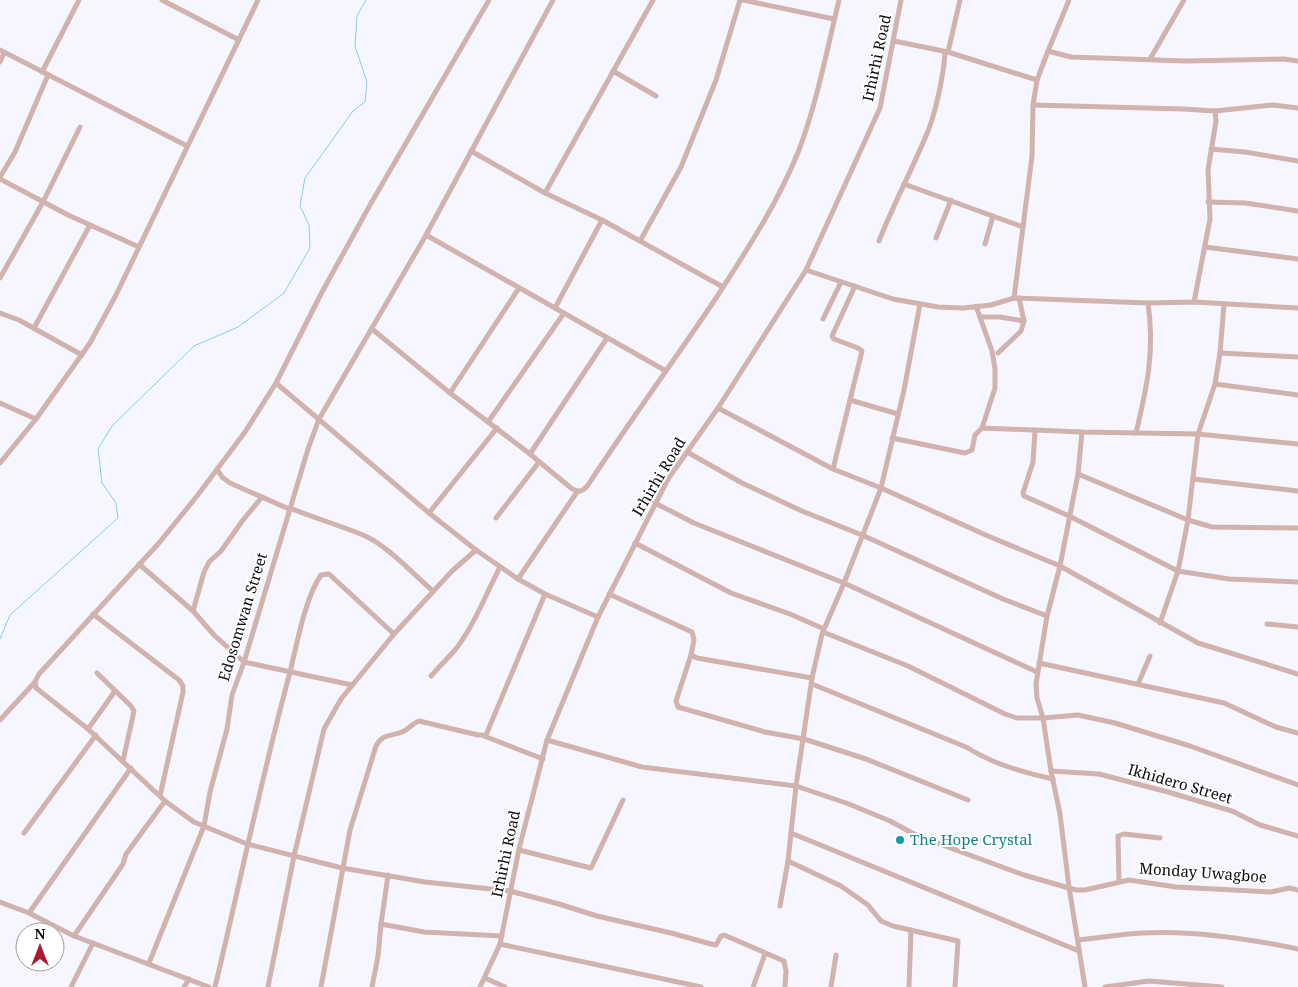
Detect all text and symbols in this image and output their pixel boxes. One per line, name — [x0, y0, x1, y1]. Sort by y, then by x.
street label: Irhirhi Road — [857, 13, 895, 103]
street label: Irhirhi Road — [627, 433, 689, 519]
street label: Edosomwan Street — [213, 550, 271, 684]
street label: Ikhidero Street — [1126, 759, 1235, 807]
street label: Irhirhi Road — [486, 809, 524, 899]
place label: The Hope Crystal — [910, 829, 1033, 849]
marker: The Hope Crystal — [894, 834, 906, 846]
street label: Monday Uwagboe — [1138, 858, 1268, 886]
north arrow — [15, 922, 65, 972]
text: N — [34, 924, 46, 943]

